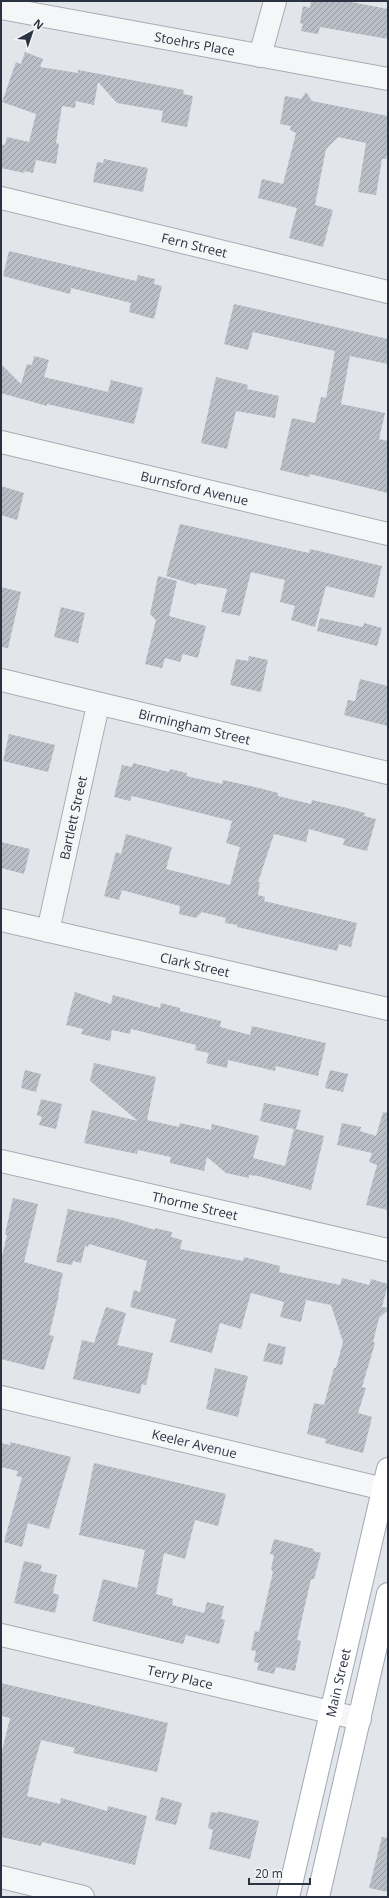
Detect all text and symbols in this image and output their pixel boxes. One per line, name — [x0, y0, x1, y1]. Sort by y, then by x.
north arrow — [12, 12, 52, 52]
text: N — [30, 15, 47, 33]
street label: Stoehrs Place — [153, 27, 237, 60]
street label: Fern Street — [160, 228, 229, 262]
street label: Burnsford Avenue — [139, 467, 250, 510]
street label: Birmingham Street — [137, 704, 253, 749]
street label: Bartlett Street — [55, 774, 91, 861]
street label: Clark Street — [158, 948, 232, 981]
street label: Thorme Street — [150, 1187, 240, 1224]
street label: Keeler Avenue — [150, 1425, 239, 1462]
street label: Main Street — [321, 1646, 355, 1719]
street label: Terry Place — [146, 1661, 215, 1693]
scale bar — [249, 1860, 310, 1886]
text: 20 m — [255, 1865, 283, 1882]

